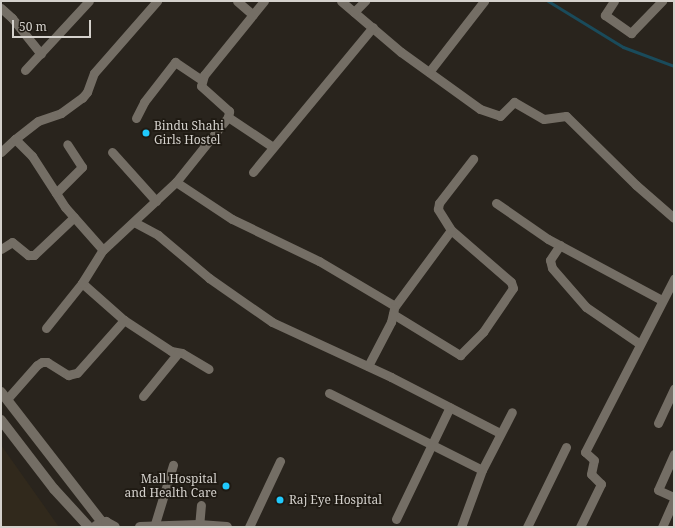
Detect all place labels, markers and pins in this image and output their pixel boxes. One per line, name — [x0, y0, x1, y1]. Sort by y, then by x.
place label: Bindu Shahi Girls Hostel — [154, 119, 224, 147]
marker: Bindu Shahi Girls Hostel — [141, 128, 151, 138]
place label: Mall Hospital and Health Care — [124, 472, 217, 500]
marker: Mall Hospital and Health Care — [220, 480, 232, 492]
place label: Raj Eye Hospital — [289, 493, 382, 507]
marker: Raj Eye Hospital — [274, 494, 286, 506]

